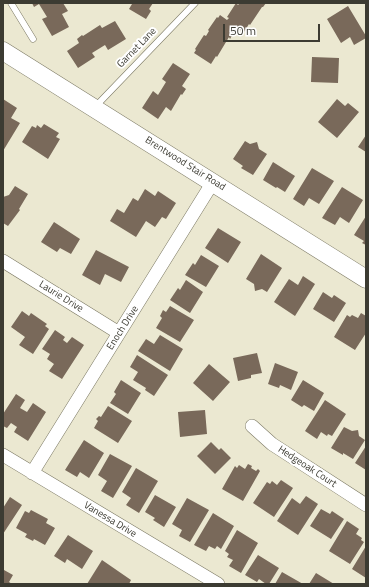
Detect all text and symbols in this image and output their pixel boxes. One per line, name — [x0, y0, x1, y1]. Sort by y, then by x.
scale bar — [225, 16, 322, 42]
text: 50 m — [230, 21, 256, 40]
street label: Garnet Lane — [115, 26, 159, 70]
street label: Brentwood Stair Road — [143, 134, 227, 194]
street label: Laurie Drive — [37, 279, 85, 315]
street label: Enoch Drive — [105, 304, 141, 352]
street label: Hedgeoak Court — [275, 444, 339, 490]
street label: Vanessa Drive — [81, 500, 139, 540]

